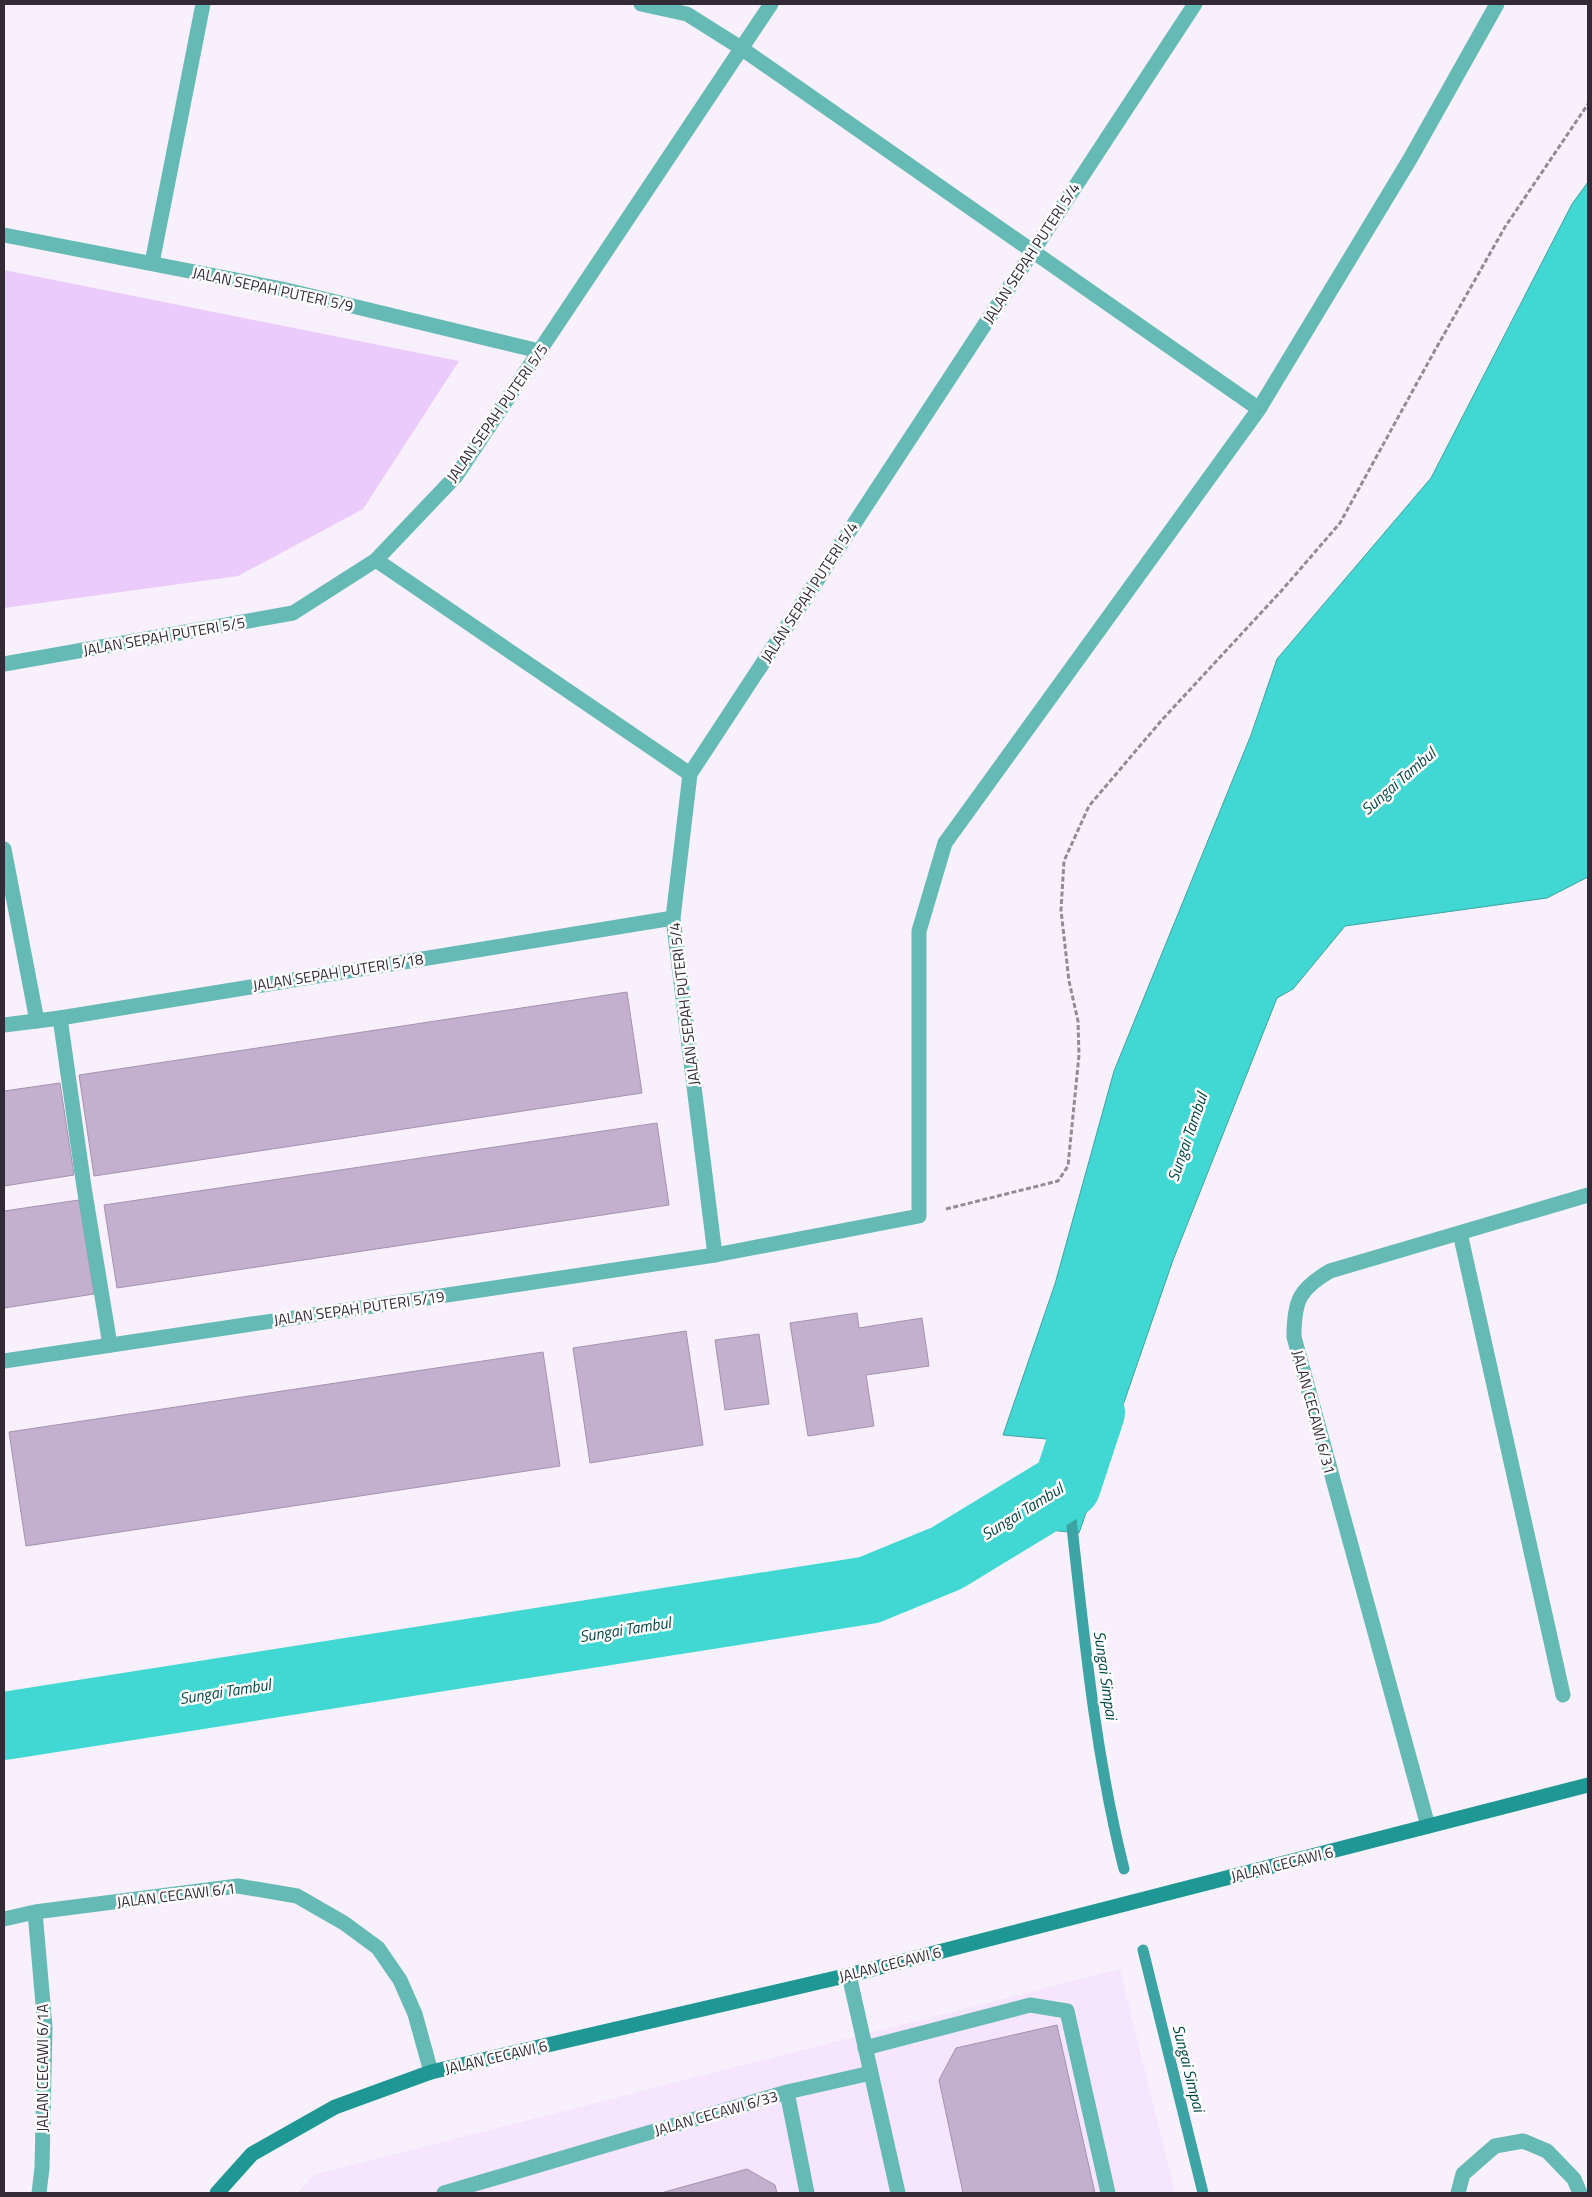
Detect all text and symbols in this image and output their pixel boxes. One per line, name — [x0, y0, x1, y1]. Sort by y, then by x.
street label: JALAN SEPAH PUTERI 5/4 — [977, 178, 1085, 328]
street label: JALAN SEPAH PUTERI 5/9 — [190, 261, 356, 317]
street label: JALAN SEPAH PUTERI 5/5 — [441, 339, 553, 487]
street label: JALAN SEPAH PUTERI 5/4 — [755, 517, 863, 667]
street label: JALAN SEPAH PUTERI 5/5 — [81, 610, 247, 662]
water label: Sungai Tambul — [1355, 741, 1442, 820]
street label: JALAN SEPAH PUTERI 5/4 — [663, 921, 705, 1087]
street label: JALAN SEPAH PUTERI 5/18 — [251, 947, 425, 997]
water label: Sungai Tambul — [1161, 1088, 1214, 1185]
street label: JALAN SEPAH PUTERI 5/19 — [272, 1285, 446, 1331]
street label: JALAN CECAWI 6/31 — [1286, 1347, 1342, 1477]
water label: Sungai Tambul — [977, 1476, 1069, 1546]
water label: Sungai Tambul — [578, 1610, 674, 1648]
water label: Sungai Simpai — [1088, 1629, 1124, 1723]
water label: Sungai Tambul — [178, 1672, 274, 1710]
street label: JALAN CECAWI 6 — [1228, 1840, 1336, 1888]
street label: JALAN CECAWI 6/1 — [115, 1876, 237, 1914]
street label: JALAN CECAWI 6 — [836, 1940, 944, 1988]
street label: JALAN CECAWI 6/1A — [31, 2004, 54, 2132]
water label: Sungai Simpai — [1167, 2022, 1212, 2116]
street label: JALAN CECAWI 6 — [442, 2034, 550, 2080]
street label: JALAN CECAWI 6/33 — [651, 2084, 781, 2142]

